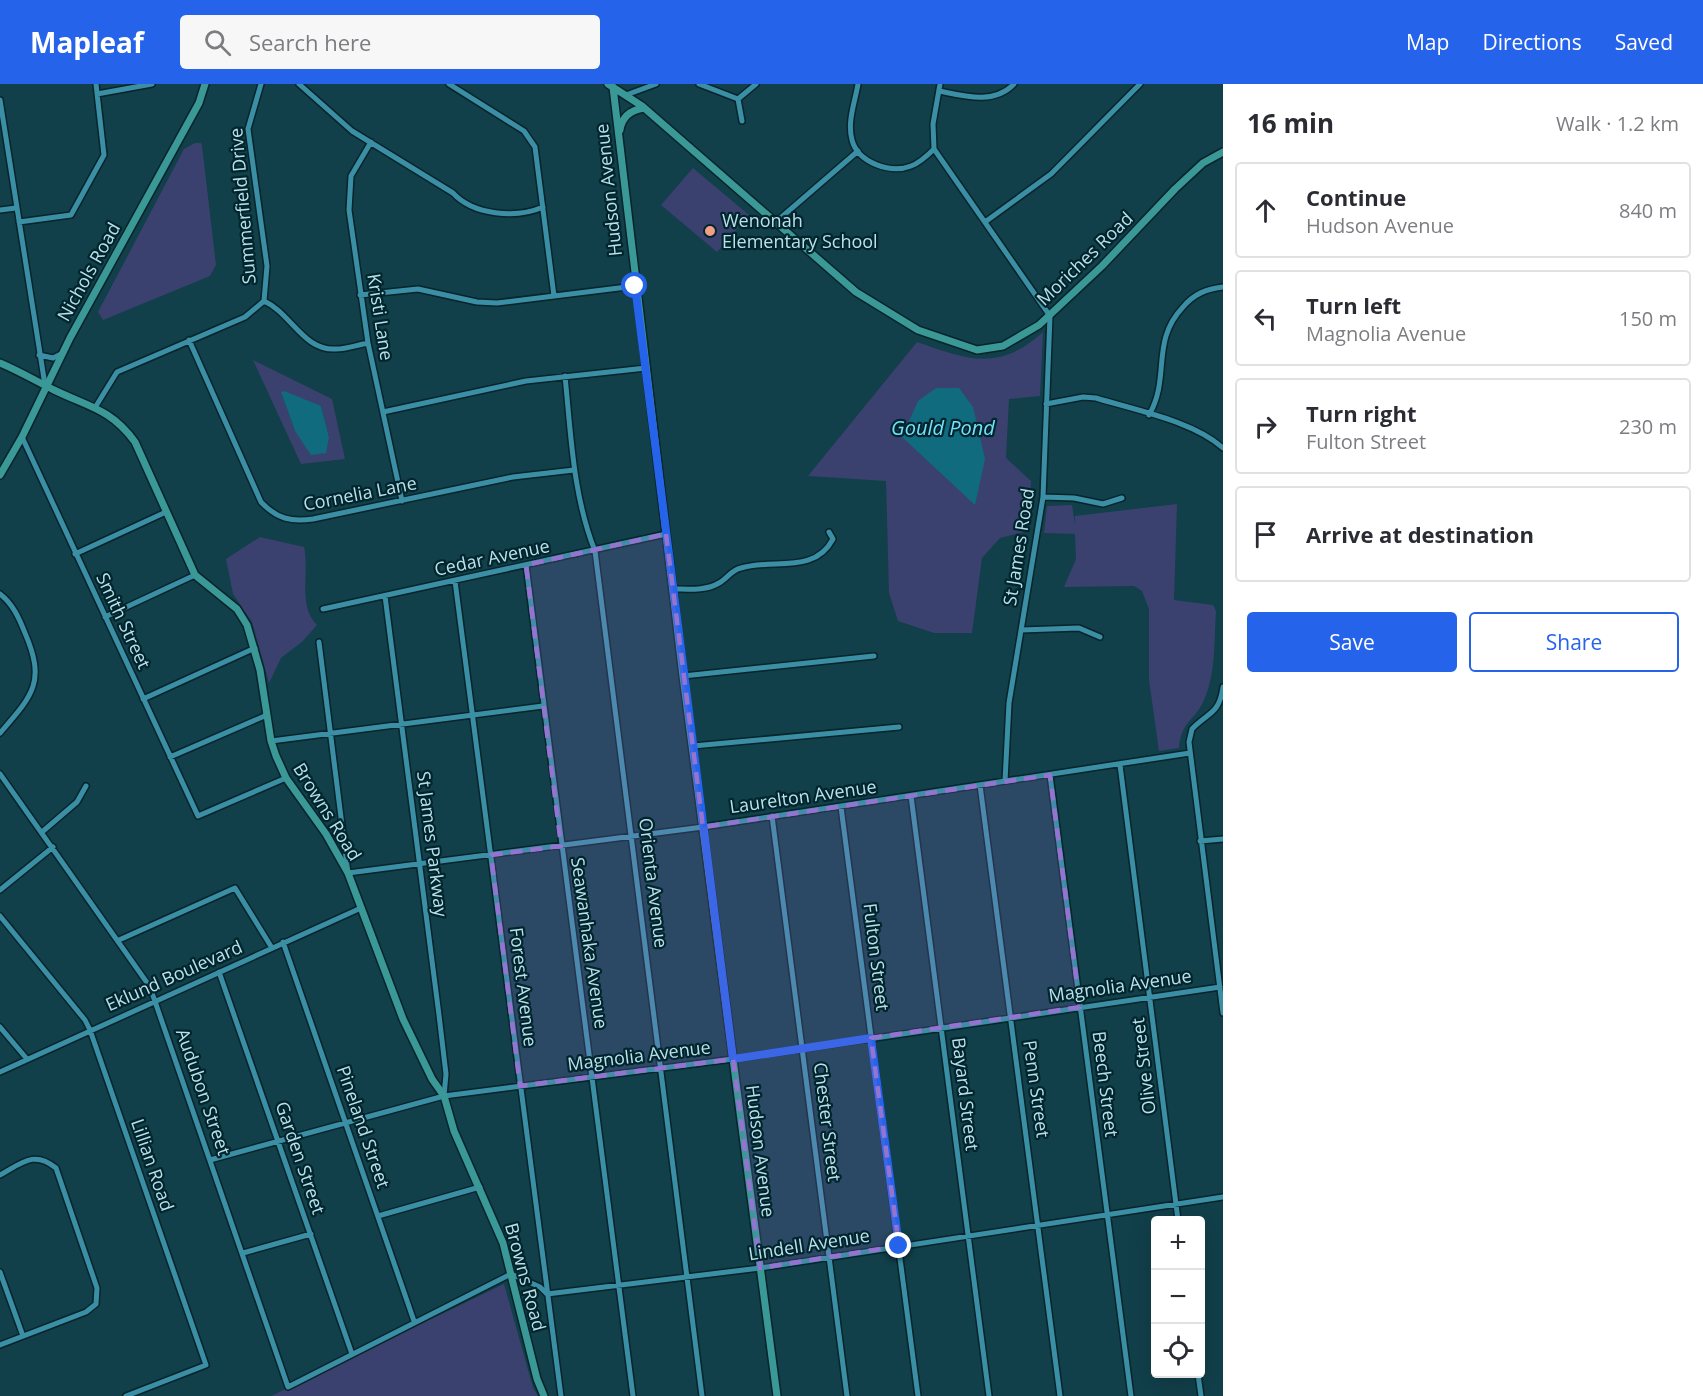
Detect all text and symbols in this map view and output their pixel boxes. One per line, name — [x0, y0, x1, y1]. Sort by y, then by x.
search box — [180, 15, 600, 69]
text: Mapleaf — [30, 23, 144, 61]
icon: search — [201, 26, 234, 59]
text: Search here — [249, 27, 371, 57]
text: Map — [1406, 28, 1449, 56]
text: Directions — [1482, 28, 1582, 56]
text: Saved — [1615, 28, 1673, 56]
text: 16 min — [1247, 105, 1334, 141]
text: Walk · 1.2 km — [1556, 110, 1679, 137]
street label: Hudson Avenue — [589, 123, 627, 258]
street label: Summerfield Drive — [223, 127, 261, 285]
text: Continue — [1306, 182, 1406, 212]
icon: ahead — [1249, 194, 1282, 227]
text: 840 m — [1619, 197, 1677, 224]
street label: Moriches Road — [1031, 206, 1138, 310]
place label: Wenonah Elementary School — [722, 208, 878, 253]
text: Hudson Avenue — [1306, 212, 1454, 239]
street label: Nichols Road — [51, 218, 125, 325]
marker: Wenonah Elementary School — [703, 224, 717, 238]
street label: Kristi Lane — [362, 272, 400, 362]
route start — [621, 272, 647, 298]
text: Turn left — [1306, 290, 1401, 320]
icon: left — [1249, 302, 1282, 335]
text: 150 m — [1619, 305, 1677, 332]
text: Magnolia Avenue — [1306, 320, 1466, 347]
text: Turn right — [1306, 398, 1417, 428]
icon: right — [1249, 410, 1282, 443]
text: 230 m — [1619, 413, 1677, 440]
water label: Gould Pond — [891, 414, 995, 441]
text: Fulton Street — [1306, 428, 1426, 455]
street label: Cornelia Lane — [301, 470, 419, 516]
street label: St James Road — [997, 486, 1039, 607]
icon: arrive — [1249, 518, 1282, 551]
text: Arrive at destination — [1306, 519, 1534, 549]
street label: Cedar Avenue — [432, 533, 552, 581]
street label: Smith Street — [91, 569, 157, 673]
button: Save — [1247, 612, 1457, 672]
button: Share — [1469, 612, 1679, 672]
street label: Browns Road — [288, 758, 367, 865]
street label: St James Parkway — [412, 770, 454, 919]
street label: Laurelton Avenue — [728, 774, 878, 818]
street label: Orienta Avenue — [634, 816, 674, 949]
street label: Seawanhaka Avenue — [566, 856, 614, 1030]
street label: Fulton Street — [858, 902, 895, 1012]
street label: Forest Avenue — [505, 926, 543, 1048]
street label: Eklund Boulevard — [101, 934, 246, 1016]
street label: Magnolia Avenue — [1047, 963, 1193, 1007]
street label: Olive Street — [1125, 1016, 1161, 1116]
street label: Audubon Street — [171, 1025, 237, 1158]
street label: Beech Street — [1088, 1030, 1124, 1138]
street label: Magnolia Avenue — [566, 1034, 712, 1076]
street label: Bayard Street — [947, 1036, 985, 1152]
street label: Penn Street — [1018, 1039, 1056, 1139]
street label: Chester Street — [809, 1061, 847, 1183]
street label: Pineland Street — [332, 1062, 396, 1191]
street label: Hudson Avenue — [741, 1083, 781, 1218]
street label: Garden Street — [270, 1098, 331, 1217]
street label: Lillian Road — [126, 1115, 180, 1214]
map controls — [1151, 1216, 1205, 1378]
button: + — [1151, 1216, 1205, 1270]
street label: Browns Road — [500, 1220, 552, 1333]
street label: Lindell Avenue — [746, 1223, 871, 1265]
route end — [885, 1232, 911, 1258]
button: − — [1151, 1270, 1205, 1324]
button: locate — [1151, 1324, 1205, 1378]

